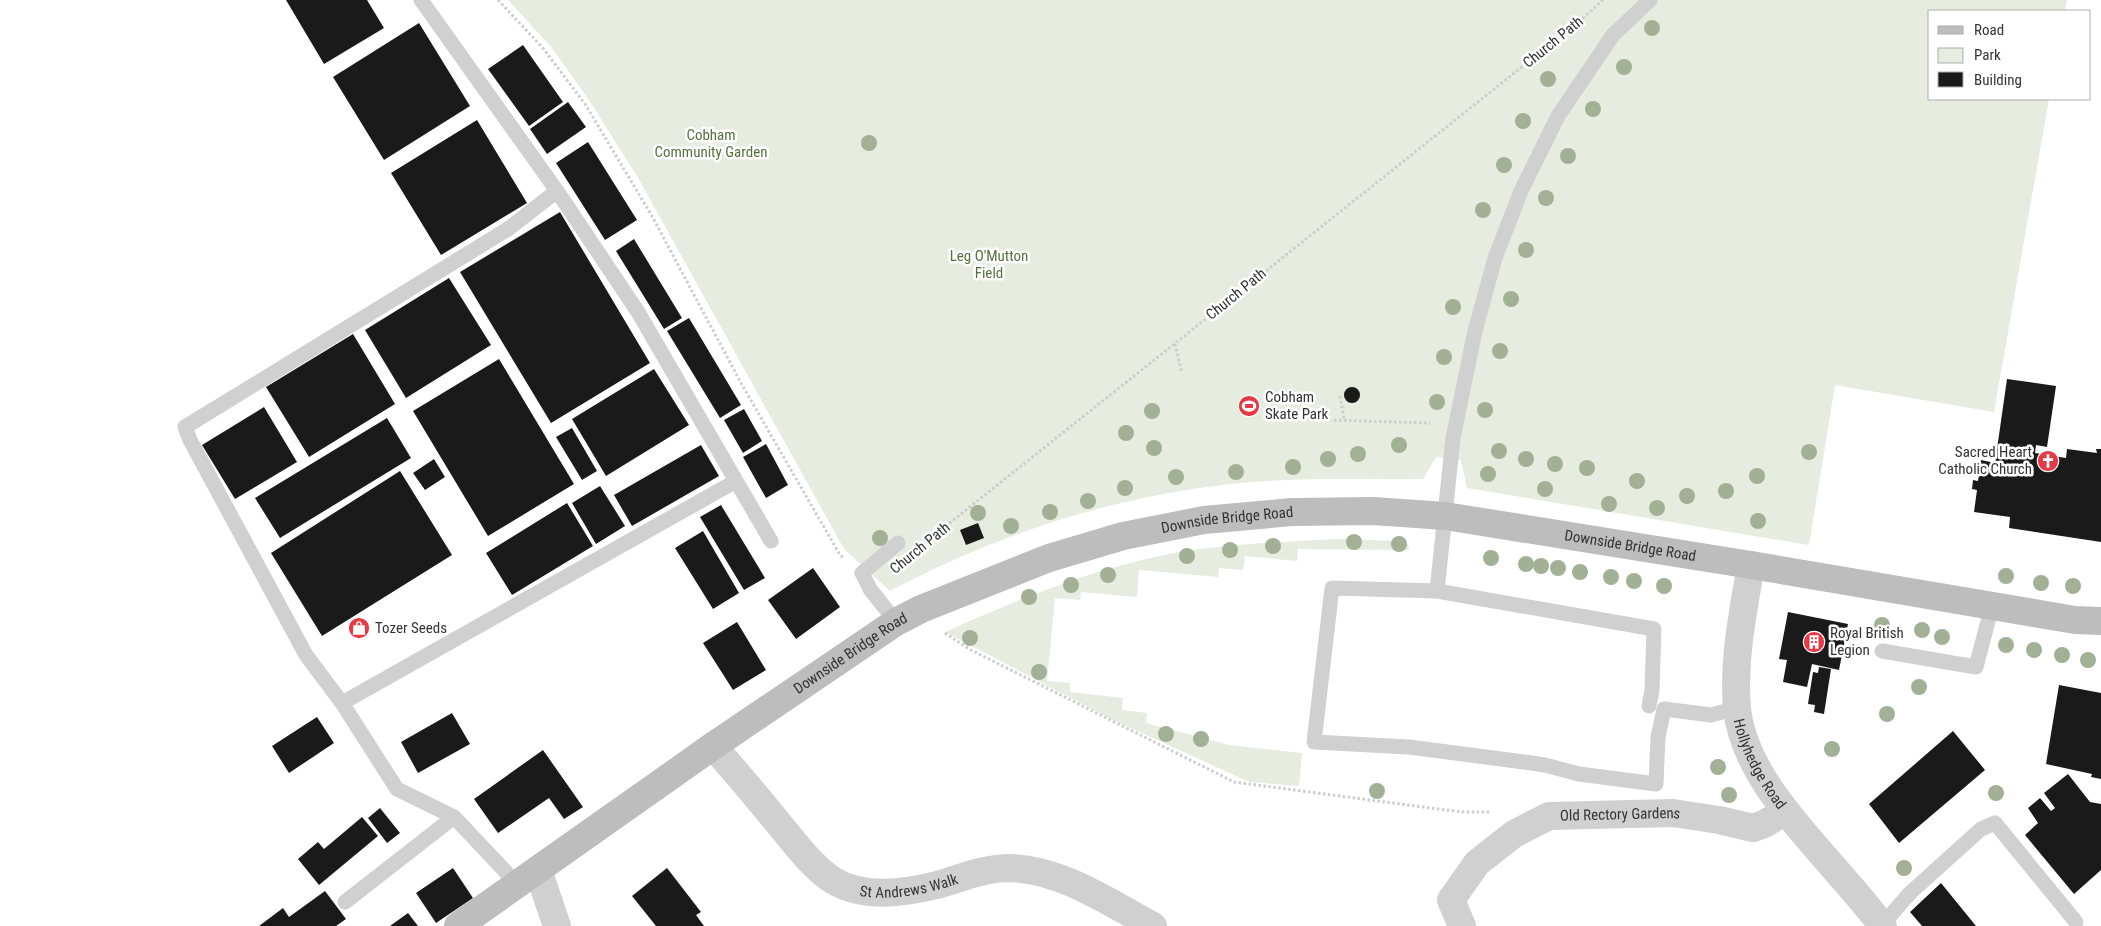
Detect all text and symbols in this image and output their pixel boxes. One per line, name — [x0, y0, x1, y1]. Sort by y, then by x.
legend — [1928, 10, 2091, 100]
street label: Church Path — [1519, 12, 1587, 72]
text: Road — [1974, 21, 2004, 39]
text: Park — [1974, 46, 2001, 64]
text: Building — [1974, 71, 2022, 89]
park label: Cobham Community Garden — [655, 126, 767, 161]
park label: Leg O'Mutton Field — [950, 247, 1028, 282]
street label: Church Path — [1202, 264, 1270, 324]
place label: Cobham Skate Park — [1265, 388, 1329, 423]
sports icon: Cobham Skate Park — [1237, 394, 1261, 418]
place label: Sacred Heart Catholic Church — [1938, 443, 2032, 478]
church icon: Sacred Heart Catholic Church — [2036, 449, 2060, 473]
street label: Downside Bridge Road — [1160, 503, 1294, 537]
street label: Church Path — [886, 518, 954, 578]
street label: Downside Bridge Road — [1563, 526, 1697, 565]
street label: Downside Bridge Road — [790, 609, 910, 698]
shop icon: Tozer Seeds — [347, 616, 371, 640]
place label: Tozer Seeds — [375, 619, 447, 637]
place label: Royal British Legion — [1830, 624, 1904, 659]
building icon: Royal British Legion — [1802, 630, 1826, 654]
street label: Hollyhedge Road — [1730, 717, 1790, 813]
street label: Old Rectory Gardens — [1560, 804, 1682, 825]
street label: St Andrews Walk — [858, 870, 961, 902]

